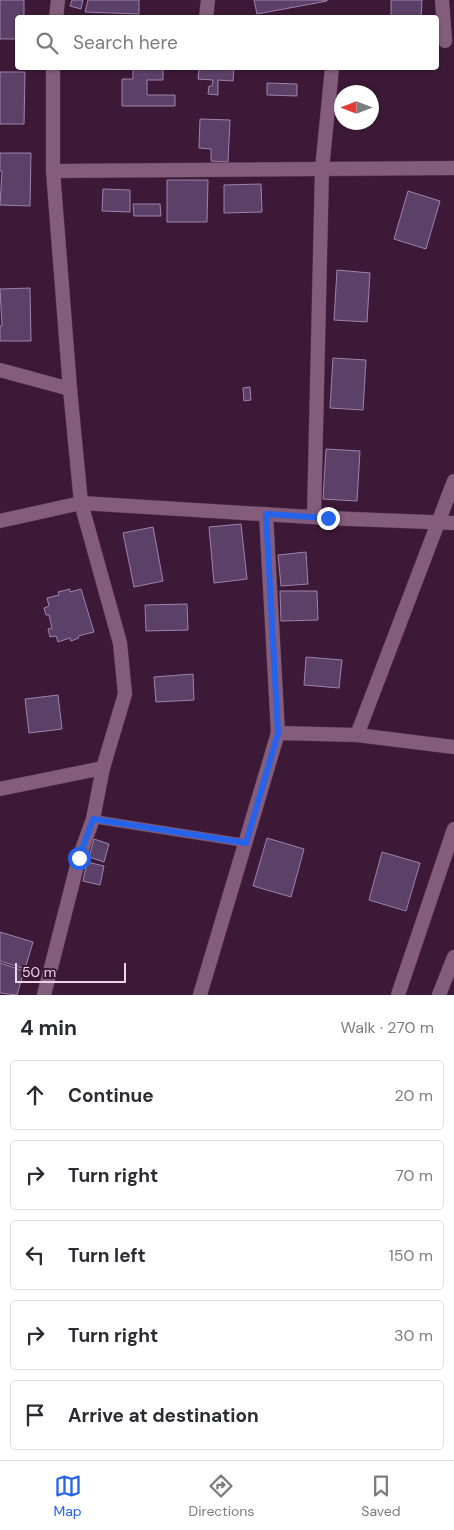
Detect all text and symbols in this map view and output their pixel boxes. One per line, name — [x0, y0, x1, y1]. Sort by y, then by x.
search box — [15, 15, 439, 70]
icon: search — [33, 29, 61, 57]
text: Search here — [73, 30, 178, 55]
north arrow — [334, 85, 379, 130]
route end — [317, 507, 340, 530]
route start — [68, 847, 91, 870]
scale bar — [15, 960, 126, 983]
text: 50 m — [22, 963, 56, 981]
text: 4 min — [20, 1014, 77, 1042]
text: Walk · 270 m — [341, 1017, 434, 1038]
icon: ahead — [21, 1081, 49, 1109]
text: Continue — [68, 1083, 154, 1108]
text: 20 m — [394, 1085, 433, 1106]
icon: right — [21, 1161, 49, 1189]
text: Turn right — [68, 1163, 158, 1188]
text: 70 m — [395, 1165, 433, 1186]
icon: left — [21, 1241, 49, 1269]
text: Turn left — [68, 1243, 146, 1268]
text: 150 m — [389, 1245, 433, 1266]
icon: right — [21, 1321, 49, 1349]
text: Turn right — [68, 1323, 158, 1348]
text: 30 m — [394, 1325, 433, 1346]
icon: arrive — [21, 1401, 49, 1429]
text: Arrive at destination — [68, 1403, 259, 1428]
tab: Map — [53, 1472, 82, 1520]
tab: Directions — [189, 1472, 254, 1520]
tab: Saved — [361, 1472, 401, 1520]

